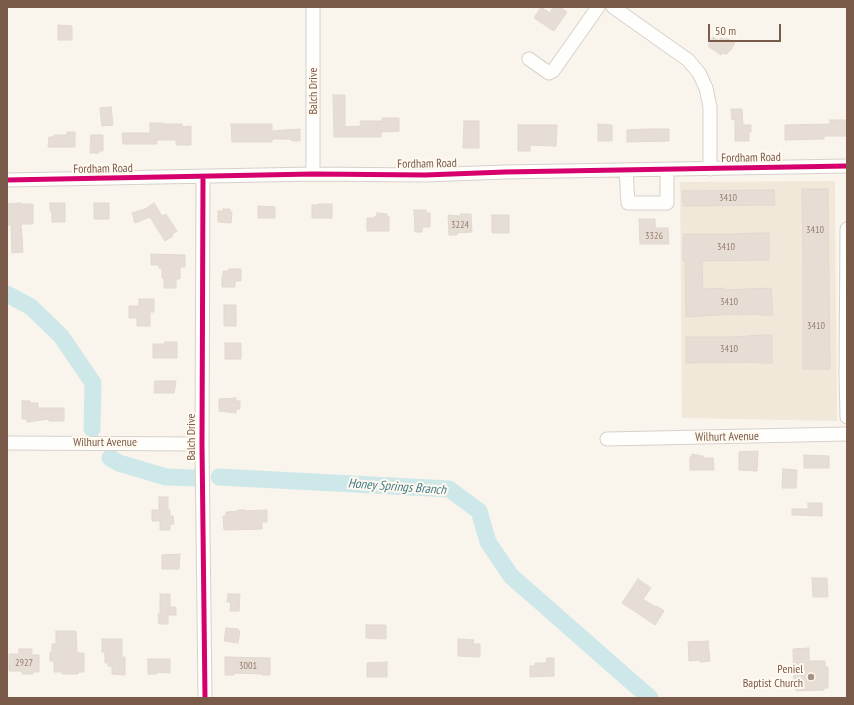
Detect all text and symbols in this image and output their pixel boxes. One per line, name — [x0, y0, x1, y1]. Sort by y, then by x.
scale bar — [710, 16, 783, 42]
text: 50 m — [715, 23, 736, 38]
street label: Balch Drive — [307, 67, 321, 115]
street label: Fordham Road — [721, 150, 781, 166]
street label: Fordham Road — [397, 156, 457, 172]
street label: Fordham Road — [73, 161, 133, 177]
house number: 3410 — [719, 192, 737, 204]
house number: 3224 — [451, 219, 469, 231]
house number: 3410 — [806, 224, 824, 236]
house number: 3326 — [645, 230, 663, 242]
house number: 3410 — [717, 241, 735, 253]
house number: 3410 — [720, 296, 738, 308]
house number: 3410 — [807, 320, 825, 332]
house number: 3410 — [720, 343, 738, 355]
street label: Balch Drive — [185, 413, 199, 461]
street label: Wilhurt Avenue — [695, 429, 759, 445]
street label: Wilhurt Avenue — [73, 436, 137, 450]
water label: Honey Springs Branch — [348, 476, 446, 498]
house number: 2927 — [15, 657, 33, 669]
house number: 3001 — [239, 660, 257, 672]
place label: Peniel Baptist Church — [743, 663, 803, 691]
marker: Peniel Baptist Church — [806, 672, 816, 682]

